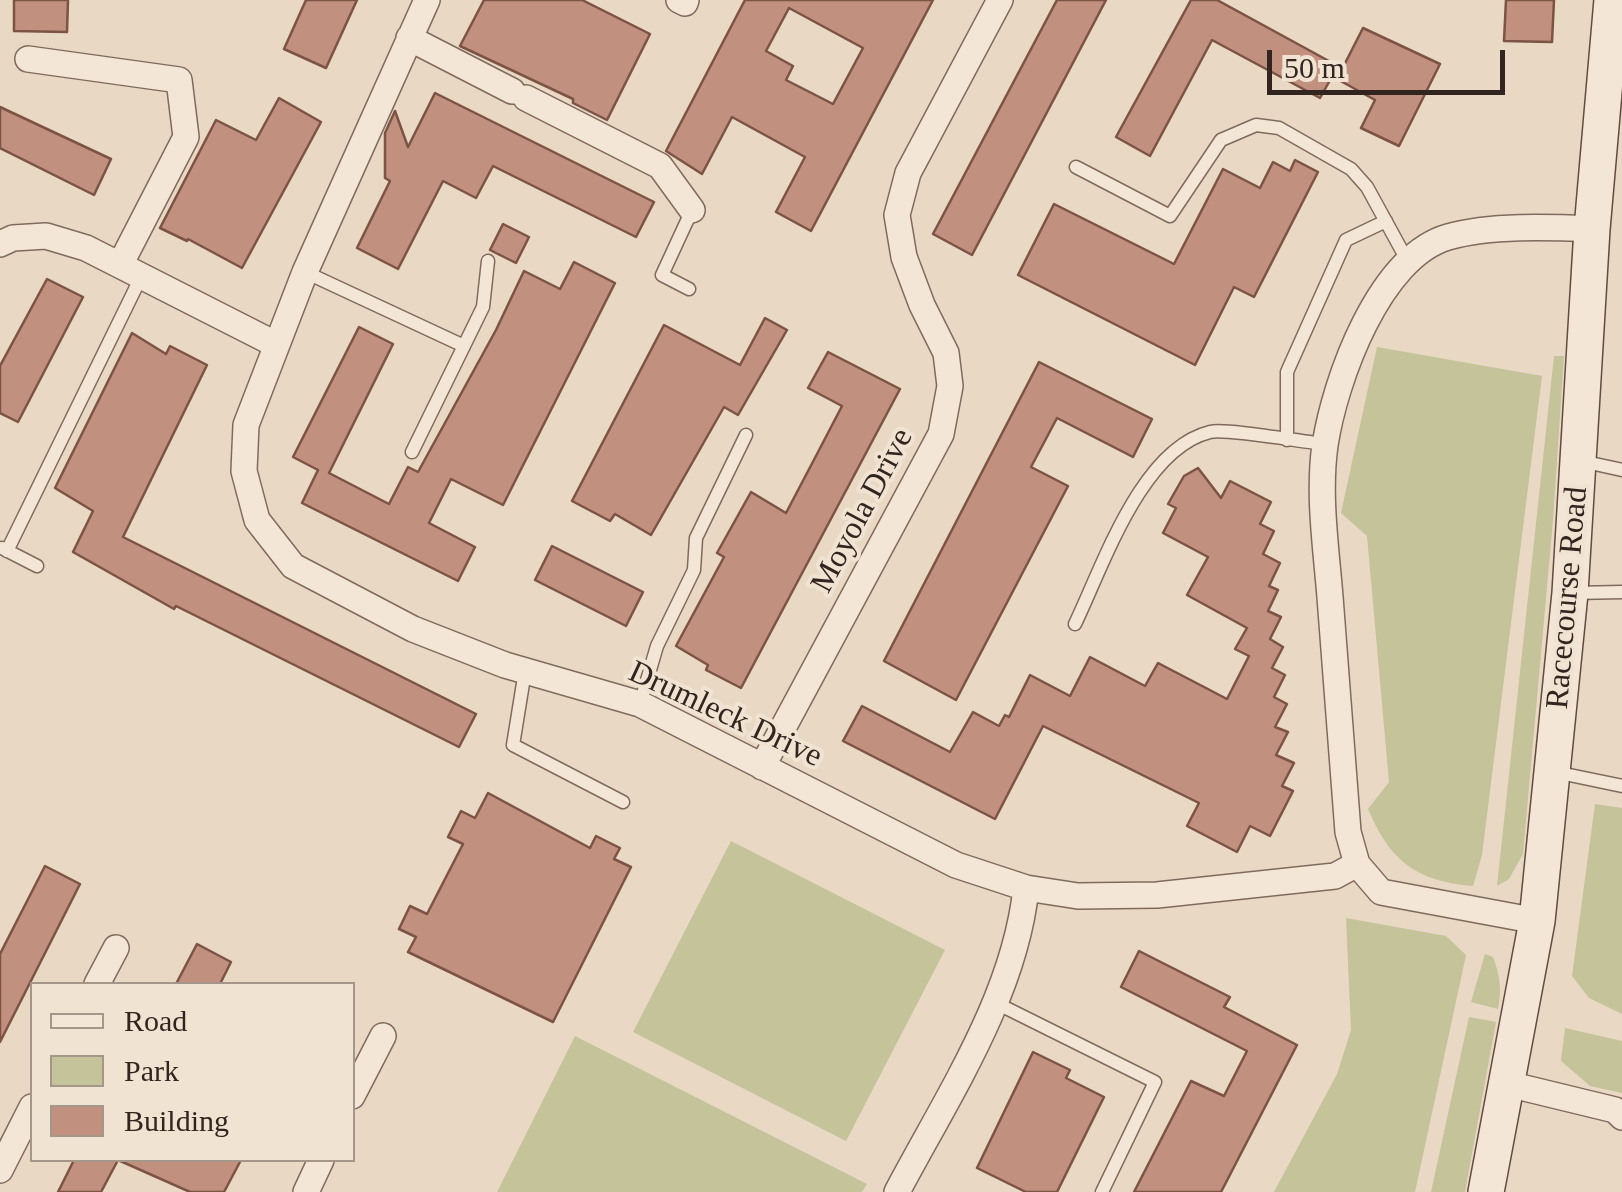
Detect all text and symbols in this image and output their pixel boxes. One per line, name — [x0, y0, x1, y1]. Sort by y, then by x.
scale bar — [1272, 30, 1510, 92]
text: 50 m — [1284, 51, 1345, 84]
street label: Moyola Drive — [804, 422, 922, 600]
street label: Racecourse Road — [1539, 485, 1597, 711]
street label: Drumleck Drive — [622, 653, 828, 777]
legend — [30, 982, 355, 1162]
text: Road — [124, 1004, 187, 1037]
text: Park — [124, 1054, 179, 1087]
text: Building — [124, 1104, 229, 1137]

